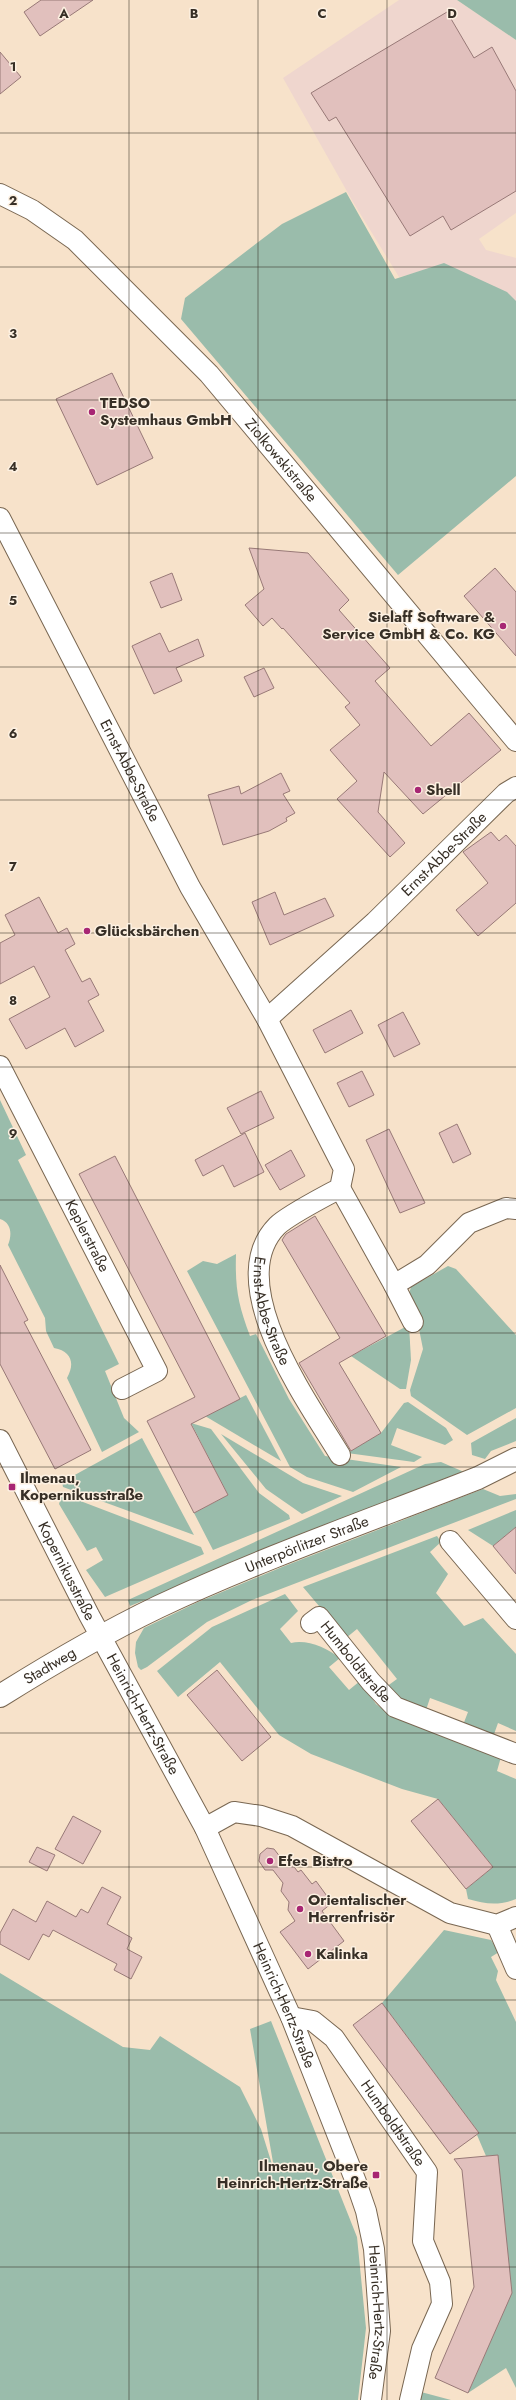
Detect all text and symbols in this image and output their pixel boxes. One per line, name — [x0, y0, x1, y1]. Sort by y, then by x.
text: A — [58, 4, 69, 23]
text: B — [190, 4, 199, 23]
text: C — [317, 4, 327, 23]
text: D — [447, 4, 457, 23]
text: 1 — [10, 57, 16, 76]
text: 2 — [9, 191, 17, 210]
text: 3 — [9, 324, 17, 343]
place label: TEDSO Systemhaus GmbH — [100, 392, 232, 431]
marker: TEDSO Systemhaus GmbH — [87, 407, 97, 417]
street label: Ziolkowskistraße — [240, 414, 323, 507]
text: 4 — [8, 457, 18, 476]
text: 5 — [9, 591, 17, 610]
place label: Sielaff Software & Service GmbH & Co. KG — [322, 606, 496, 645]
marker: Sielaff Software & Service GmbH & Co. KG — [498, 621, 508, 631]
street label: Ernst-Abbe-Straße — [94, 715, 166, 826]
text: 6 — [9, 724, 18, 743]
place label: Shell — [426, 779, 461, 801]
marker: Shell — [413, 785, 423, 795]
street label: Ernst-Abbe-Straße — [396, 807, 492, 901]
text: 7 — [9, 857, 17, 876]
place label: Glücksbärchen — [95, 920, 199, 942]
marker: Glücksbärchen — [82, 926, 92, 936]
text: 8 — [9, 991, 17, 1010]
text: 9 — [9, 1124, 18, 1143]
street label: Keplerstraße — [60, 1196, 115, 1276]
street label: Ernst-Abbe-Straße — [248, 1255, 296, 1369]
place label: Ilmenau, Kopernikusstraße — [20, 1467, 144, 1506]
marker: Ilmenau, Kopernikusstraße — [7, 1482, 17, 1492]
street label: Unterpörlitzer Straße — [242, 1510, 372, 1578]
street label: Kopernikusstraße — [32, 1518, 101, 1625]
street label: Humboldtstraße — [315, 1616, 397, 1708]
street label: Stadtweg — [19, 1642, 80, 1690]
street label: Heinrich-Hertz-Straße — [101, 1649, 185, 1779]
place label: Efes Bistro — [278, 1850, 353, 1872]
marker: Efes Bistro — [265, 1856, 275, 1866]
place label: Orientalischer Herrenfrisör — [308, 1889, 407, 1928]
marker: Orientalischer Herrenfrisör — [295, 1904, 305, 1914]
street label: Heinrich-Hertz-Straße — [247, 1939, 321, 2072]
place label: Kalinka — [316, 1943, 368, 1965]
marker: Kalinka — [303, 1949, 313, 1959]
street label: Humboldtstraße — [355, 2075, 431, 2171]
place label: Ilmenau, Obere Heinrich-Hertz-Straße — [217, 2155, 368, 2194]
marker: Ilmenau, Obere Heinrich-Hertz-Straße — [371, 2170, 381, 2180]
street label: Heinrich-Hertz-Straße — [363, 2244, 391, 2381]

